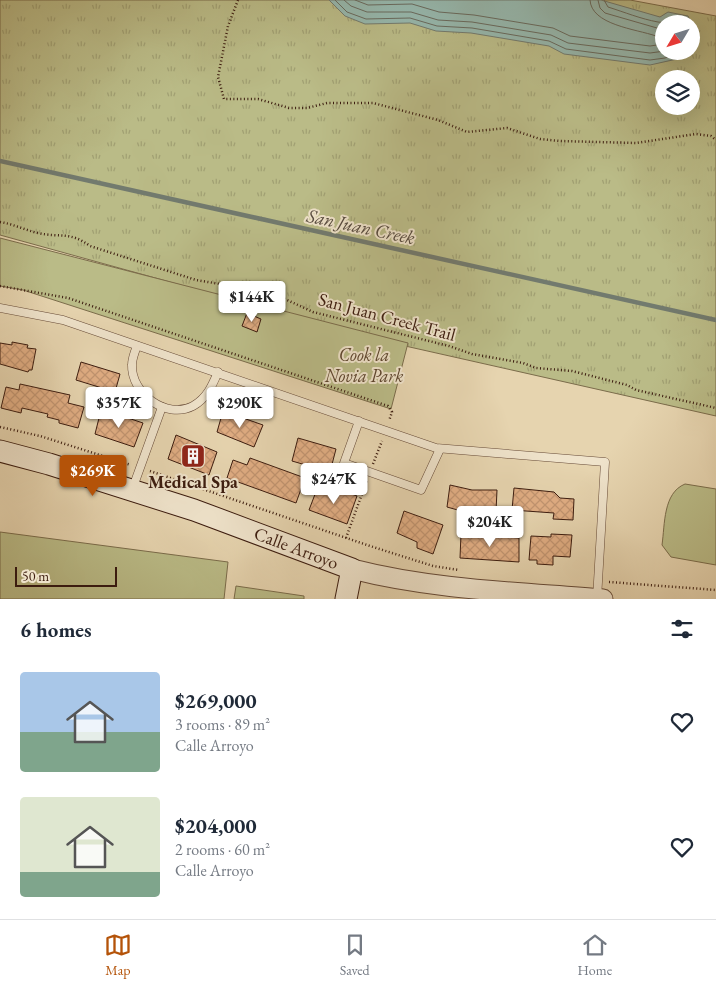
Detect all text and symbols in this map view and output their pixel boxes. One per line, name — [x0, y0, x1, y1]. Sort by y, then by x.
north arrow — [655, 15, 700, 60]
map controls — [655, 15, 700, 115]
button: layers — [655, 70, 700, 115]
water label: San Juan Creek — [304, 203, 418, 250]
pin: $144K — [217, 280, 287, 323]
text: $144K — [230, 286, 274, 307]
street label: San Juan Creek Trail — [316, 287, 458, 346]
park label: Cook la Novia Park — [324, 343, 403, 387]
pin: $357K — [84, 386, 154, 429]
pin: $290K — [205, 386, 275, 429]
text: $357K — [97, 392, 141, 413]
text: $290K — [218, 392, 262, 413]
building icon: Medical Spa — [180, 443, 206, 469]
pin: $269K — [58, 454, 128, 497]
text: $269K — [71, 460, 115, 481]
pin: $247K — [299, 462, 369, 505]
text: $247K — [312, 468, 356, 489]
place label: Medical Spa — [148, 470, 238, 493]
pin: $204K — [455, 506, 525, 548]
text: $204K — [468, 511, 512, 532]
street label: Calle Arroyo — [251, 521, 342, 574]
scale bar — [15, 564, 118, 587]
text: 50 m — [22, 567, 49, 585]
icon: filters — [668, 615, 696, 643]
text: 6 homes — [20, 616, 92, 643]
text: $269,000 — [175, 687, 257, 714]
icon: home — [60, 692, 120, 752]
icon: heart — [668, 708, 696, 736]
text: 3 rooms · 89 m² — [175, 714, 270, 735]
text: Calle Arroyo — [175, 735, 254, 756]
text: $204,000 — [175, 812, 257, 839]
icon: home — [60, 817, 120, 877]
icon: heart — [668, 833, 696, 861]
text: 2 rooms · 60 m² — [175, 839, 270, 860]
text: Calle Arroyo — [175, 860, 254, 881]
tab: Map — [104, 931, 132, 979]
tab: Saved — [340, 931, 370, 979]
tab: Home — [577, 931, 612, 979]

